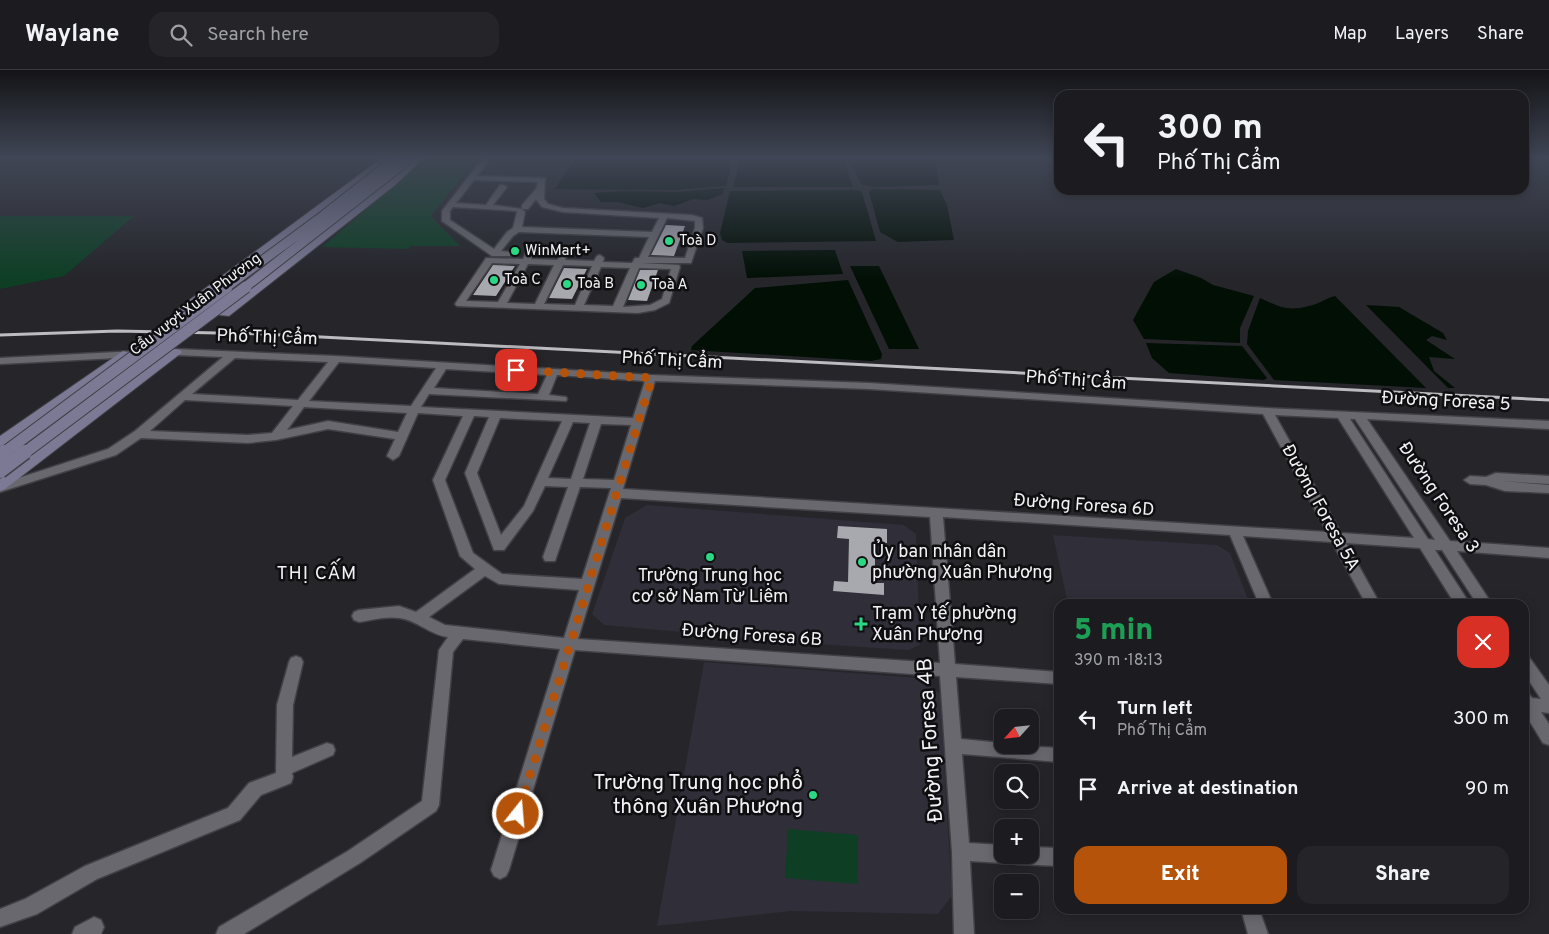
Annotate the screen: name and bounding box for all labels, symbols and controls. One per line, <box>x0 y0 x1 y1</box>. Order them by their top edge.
search box <box>149 12 499 57</box>
text: Waylane <box>25 20 119 50</box>
icon: search <box>167 21 195 49</box>
text: Search here <box>207 23 309 47</box>
text: Map <box>1333 23 1367 46</box>
text: Layers <box>1395 23 1449 46</box>
text: Share <box>1477 23 1524 46</box>
text: 300 m <box>1157 107 1263 151</box>
icon: left <box>1074 110 1139 175</box>
text: Phố Thị Cẩm <box>1157 150 1281 177</box>
place label: Toà D <box>679 232 716 251</box>
marker: Toà D <box>663 235 675 247</box>
place label: WinMart+ <box>525 242 591 261</box>
marker: WinMart+ <box>509 245 521 257</box>
street label: Cầu vượt Xuân Phương <box>126 249 265 361</box>
place label: Toà C <box>504 271 541 290</box>
marker: Toà C <box>488 274 500 286</box>
place label: Toà B <box>577 275 614 294</box>
place label: Toà A <box>651 276 688 295</box>
marker: Toà B <box>561 278 573 290</box>
marker: Toà A <box>635 279 647 291</box>
street label: Phố Thị Cẩm <box>216 321 318 351</box>
street label: Phố Thị Cẩm <box>621 343 723 375</box>
pin <box>495 349 537 391</box>
icon: arrive <box>502 356 530 384</box>
street label: Phố Thị Cẩm <box>1025 362 1128 396</box>
street label: Đường Foresa 5 <box>1381 387 1511 417</box>
street label: Đường Foresa 3 <box>1392 438 1484 558</box>
street label: Đường Foresa 5A <box>1276 441 1364 575</box>
street label: Đường Foresa 6D <box>1013 490 1155 522</box>
place label: Ủy ban nhân dân phường Xuân Phương <box>872 538 1053 585</box>
marker: Trường Trung học cơ sở Nam Từ Liêm <box>704 551 716 563</box>
marker: Ủy ban nhân dân phường Xuân Phương <box>856 556 868 568</box>
district label: THỊ CẤM <box>277 558 357 586</box>
place label: Trường Trung học cơ sở Nam Từ Liêm <box>632 565 788 609</box>
place label: Trạm Y tế phường Xuân Phương <box>872 602 1017 647</box>
text: 5 min <box>1074 613 1153 650</box>
button: close <box>1457 616 1509 668</box>
marker: Trạm Y tế phường Xuân Phương <box>854 617 868 631</box>
street label: Đường Foresa 6B <box>681 620 823 652</box>
text: 390 m · 18:13 <box>1074 651 1163 671</box>
street label: Đường Foresa 4B <box>912 657 950 823</box>
text: Turn left <box>1117 697 1193 721</box>
icon: left <box>1074 705 1102 733</box>
text: 300 m <box>1453 707 1509 731</box>
north arrow <box>994 709 1039 754</box>
map controls <box>994 709 1039 919</box>
text: Phố Thị Cẩm <box>1117 721 1207 741</box>
button: search <box>994 764 1039 809</box>
place label: Trường Trung học phổ thông Xuân Phương <box>593 768 803 821</box>
icon: arrive <box>1074 775 1102 803</box>
text: Arrive at destination <box>1117 777 1298 801</box>
text: 90 m <box>1465 777 1509 801</box>
position arrow <box>491 787 543 839</box>
marker: Trường Trung học phổ thông Xuân Phương <box>807 789 819 801</box>
button: + <box>994 819 1039 864</box>
button: Exit <box>1074 846 1287 904</box>
button: Share <box>1297 846 1509 904</box>
button: − <box>994 874 1039 919</box>

